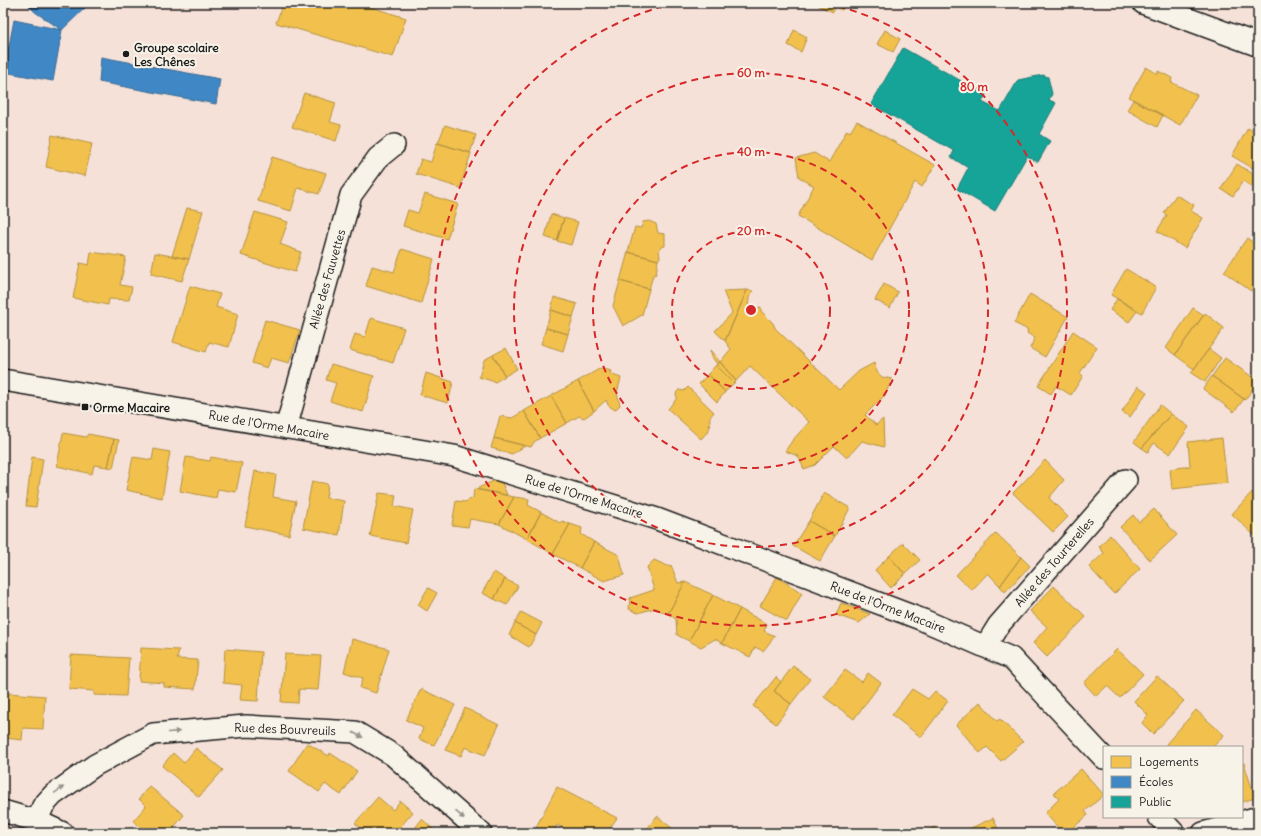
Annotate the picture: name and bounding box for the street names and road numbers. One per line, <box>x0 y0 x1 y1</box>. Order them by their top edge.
street label: Allée des Fauvettes <box>306 227 348 331</box>
street label: Rue de l'Orme Macaire <box>208 407 330 443</box>
street label: Rue de l'Orme Macaire <box>523 471 645 521</box>
street label: Allée des Tourterelles <box>1011 514 1097 610</box>
street label: Rue de l'Orme Macaire <box>828 578 948 636</box>
street label: Rue des Bouvreuils <box>234 720 336 738</box>

